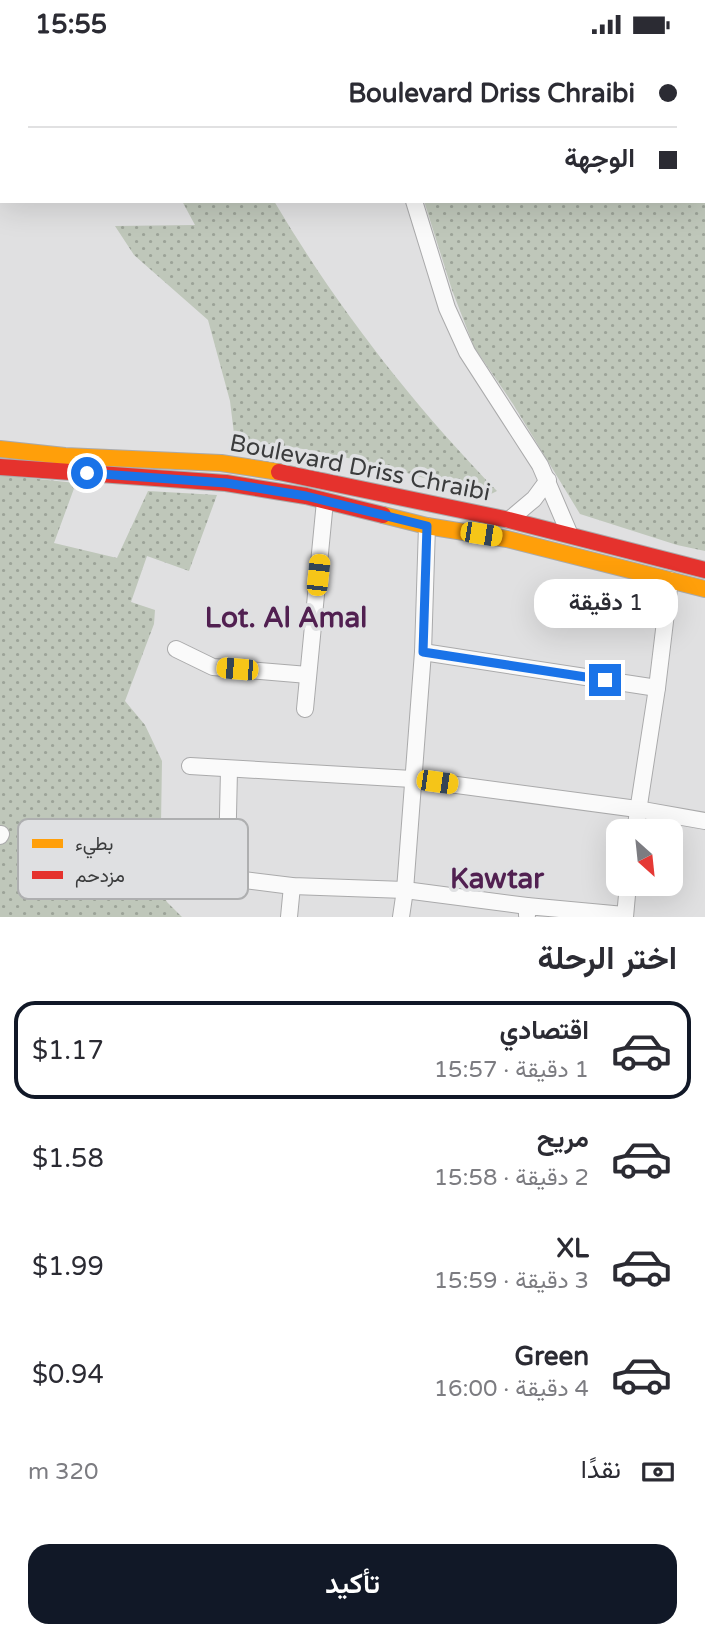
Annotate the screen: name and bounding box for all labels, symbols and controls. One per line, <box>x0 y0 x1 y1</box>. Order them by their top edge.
text: 15:55 <box>35 9 107 40</box>
text: Boulevard Driss Chraibi <box>348 78 635 109</box>
text: الوجهة <box>564 143 635 174</box>
street label: Boulevard Driss Chraibi <box>227 429 493 507</box>
route start <box>71 457 103 489</box>
car <box>459 520 504 548</box>
car <box>306 553 331 597</box>
callout: 1 دقيقة <box>533 579 677 627</box>
text: 1 دقيقة <box>569 589 643 617</box>
district label: Lot. Al Amal <box>205 601 367 635</box>
car <box>216 657 259 681</box>
route end <box>589 664 621 696</box>
car <box>415 769 460 795</box>
legend <box>18 819 248 899</box>
north arrow <box>606 819 682 896</box>
map controls <box>606 819 683 896</box>
text: بطيء <box>75 833 113 859</box>
district label: Kawtar <box>450 862 545 896</box>
text: مزدحم <box>75 865 125 888</box>
text: اختر الرحلة <box>537 940 677 978</box>
text: اقتصادي <box>500 1015 589 1046</box>
icon: car <box>610 1019 673 1082</box>
text: $1.17 <box>32 1035 104 1066</box>
text: 1 دقيقة · 15:57 <box>434 1056 589 1084</box>
text: مريح <box>537 1123 589 1154</box>
icon: car <box>610 1127 673 1190</box>
text: $1.58 <box>32 1143 104 1174</box>
text: 2 دقيقة · 15:58 <box>434 1164 589 1192</box>
text: XL <box>557 1233 589 1264</box>
icon: car <box>610 1235 673 1298</box>
text: $1.99 <box>32 1251 104 1282</box>
text: 3 دقيقة · 15:59 <box>434 1267 589 1295</box>
text: Green <box>514 1341 589 1372</box>
icon: car <box>610 1343 673 1406</box>
text: $0.94 <box>32 1359 104 1390</box>
text: 4 دقيقة · 16:00 <box>434 1375 589 1403</box>
icon: cash <box>639 1453 677 1491</box>
text: نقدًا <box>581 1454 621 1485</box>
text: 320 m <box>28 1458 98 1486</box>
button: تأكيد <box>28 1544 677 1624</box>

